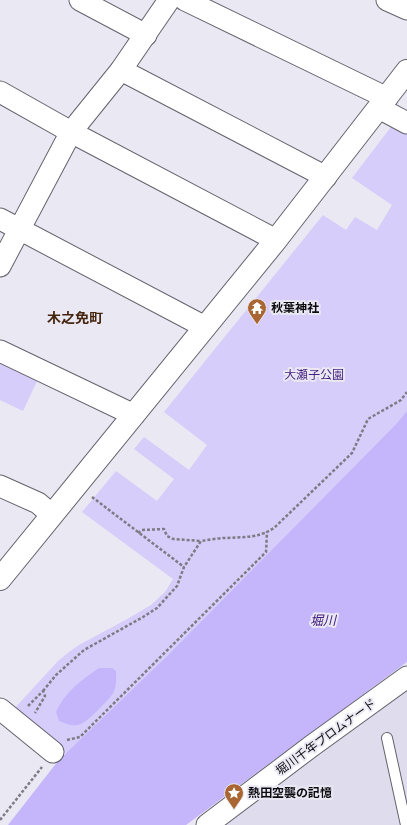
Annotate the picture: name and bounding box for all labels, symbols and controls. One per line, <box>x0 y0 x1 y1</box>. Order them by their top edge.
temple icon: 秋葉神社 <box>246 297 268 325</box>
place label: 秋葉神社 <box>271 300 319 315</box>
district label: 木之免町 <box>47 309 103 327</box>
park label: 大瀬子公園 <box>284 367 344 382</box>
water label: 堀川 <box>310 612 338 629</box>
street label: 堀川千年プロムナード <box>273 695 379 778</box>
place icon: 熱田空襲の記憶 <box>223 782 245 810</box>
place label: 熱田空襲の記憶 <box>248 785 332 800</box>

